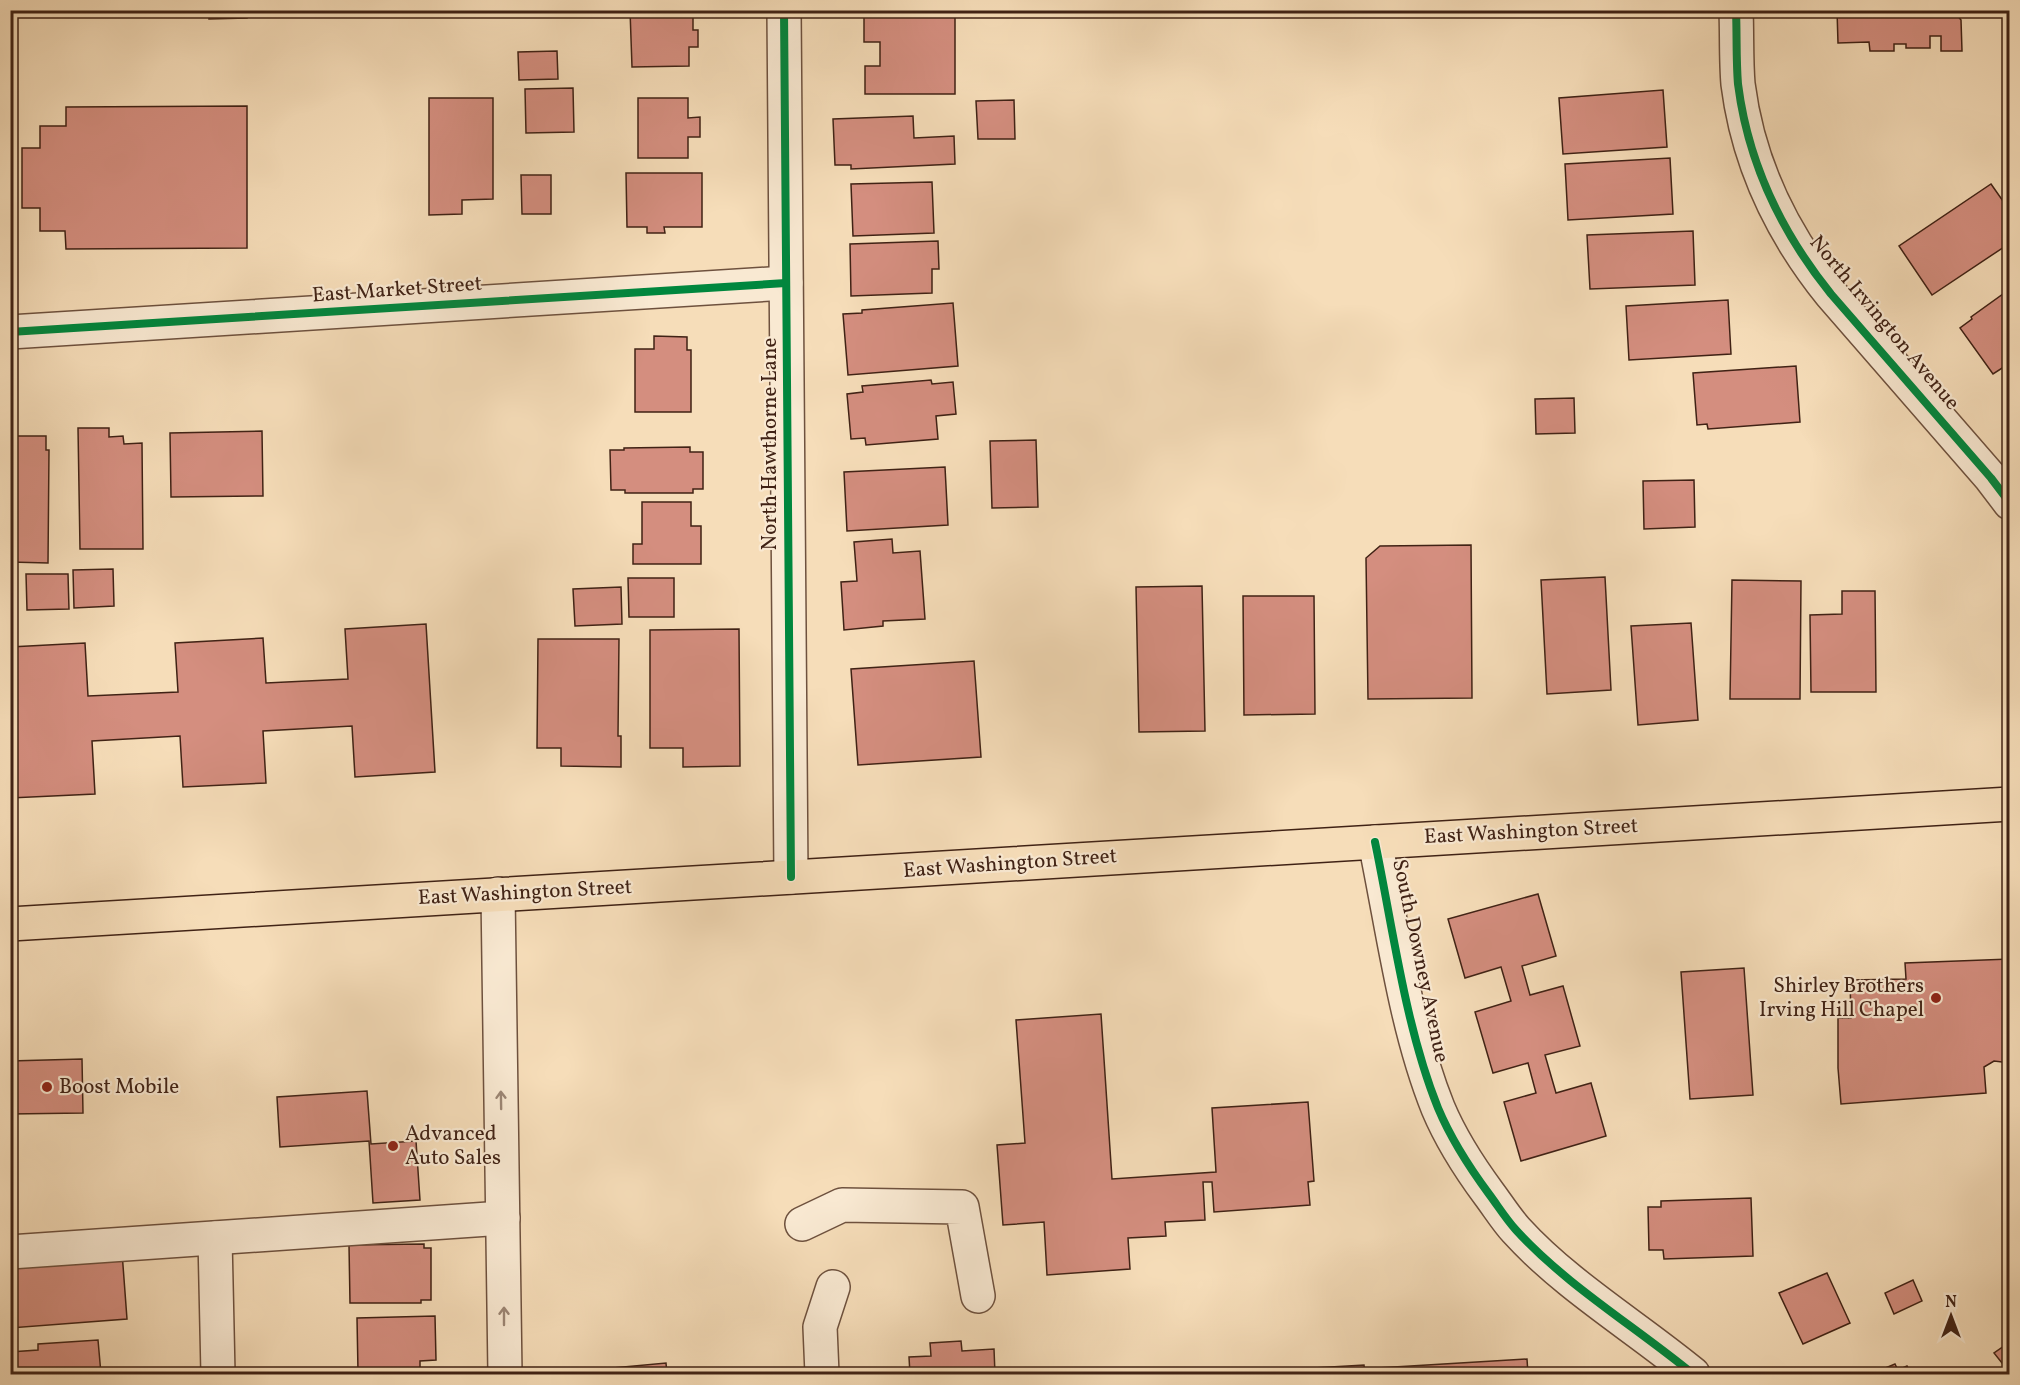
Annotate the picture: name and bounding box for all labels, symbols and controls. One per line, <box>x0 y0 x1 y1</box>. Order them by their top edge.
street label: North Irvington Avenue <box>1802 229 1966 417</box>
street label: East Market Street <box>311 270 483 310</box>
street label: North Hawthorne Lane <box>756 338 785 550</box>
street label: East Washington Street <box>1423 812 1639 852</box>
street label: East Washington Street <box>902 842 1118 886</box>
street label: South Downey Avenue <box>1384 857 1456 1065</box>
street label: East Washington Street <box>417 873 633 913</box>
place label: Shirley Brothers Irving Hill Chapel <box>1759 972 1924 1025</box>
marker: Shirley Brothers Irving Hill Chapel <box>1929 991 1943 1005</box>
place label: Boost Mobile <box>59 1073 179 1102</box>
marker: Boost Mobile <box>40 1080 54 1094</box>
one-way arrow <box>496 1091 507 1111</box>
place label: Advanced Auto Sales <box>405 1120 501 1173</box>
marker: Advanced Auto Sales <box>386 1139 400 1153</box>
north arrow <box>1921 1286 1981 1346</box>
text: N <box>1945 1292 1957 1314</box>
one-way arrow <box>498 1307 510 1327</box>

